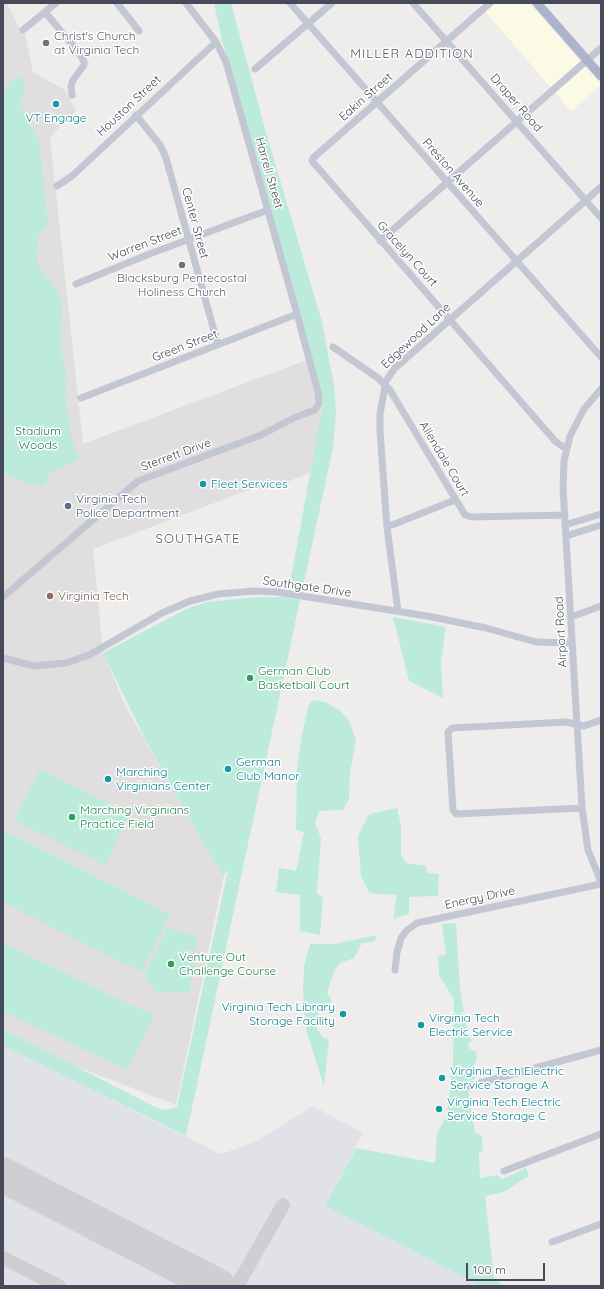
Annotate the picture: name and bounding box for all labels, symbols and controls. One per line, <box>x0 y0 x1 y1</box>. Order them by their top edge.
place label: Christ's Church at Virginia Tech <box>54 29 139 57</box>
marker: Christ's Church at Virginia Tech <box>41 38 51 48</box>
district label: MILLER ADDITION <box>350 46 474 62</box>
street label: Eakin Street <box>336 70 396 124</box>
street label: Draper Road <box>487 71 545 135</box>
street label: Houston Street <box>94 73 164 139</box>
marker: VT Engage <box>51 99 61 109</box>
place label: VT Engage <box>25 111 87 125</box>
street label: Harrell Street <box>252 136 286 210</box>
street label: Preston Avenue <box>419 136 487 210</box>
street label: Center Street <box>179 186 211 260</box>
street label: Gracelyn Court <box>374 218 440 290</box>
street label: Warren Street <box>106 223 184 265</box>
marker: Blacksburg Pentecostal Holiness Church <box>177 260 187 270</box>
place label: Blacksburg Pentecostal Holiness Church <box>117 271 247 299</box>
street label: Edgewood Lane <box>378 300 454 372</box>
street label: Green Street <box>150 327 220 365</box>
street label: Allendale Court <box>416 419 472 499</box>
park label: Stadium Woods <box>15 424 61 452</box>
street label: Sterrett Drive <box>139 436 213 474</box>
place label: Fleet Services <box>211 477 288 491</box>
marker: Fleet Services <box>198 479 208 489</box>
place label: Virginia Tech Police Department <box>76 492 179 520</box>
marker: Virginia Tech Police Department <box>63 501 73 511</box>
district label: SOUTHGATE <box>156 531 240 547</box>
street label: Southgate Drive <box>262 574 352 600</box>
place label: Virginia Tech <box>58 589 129 603</box>
marker: Virginia Tech <box>45 591 55 601</box>
street label: Airport Road <box>552 596 570 668</box>
place label: German Club Basketball Court <box>258 664 350 692</box>
marker: German Club Basketball Court <box>245 673 255 683</box>
place label: German Club Manor <box>236 755 300 783</box>
marker: German Club Manor <box>223 764 233 774</box>
place label: Marching Virginians Center <box>116 765 211 793</box>
marker: Marching Virginians Center <box>103 774 113 784</box>
place label: Marching Virginians Practice Field <box>80 803 189 831</box>
marker: Marching Virginians Practice Field <box>67 812 77 822</box>
street label: Energy Drive <box>444 884 516 912</box>
place label: Venture Out Challenge Course <box>179 950 276 978</box>
marker: Venture Out Challenge Course <box>166 959 176 969</box>
place label: Virginia Tech Library Storage Facility <box>222 1000 335 1028</box>
marker: Virginia Tech Library Storage Facility <box>338 1009 348 1019</box>
place label: Virginia Tech Electric Service <box>429 1011 513 1039</box>
marker: Virginia Tech Electric Service <box>416 1020 426 1030</box>
place label: Virginia Tech Electric Service Storage A <box>450 1064 564 1092</box>
marker: Virginia Tech Electric Service Storage A <box>437 1073 447 1083</box>
place label: Virginia Tech Electric Service Storage C <box>447 1095 561 1123</box>
marker: Virginia Tech Electric Service Storage C <box>434 1104 444 1114</box>
scale bar <box>468 1255 547 1281</box>
text: 100 m <box>473 1262 506 1277</box>

